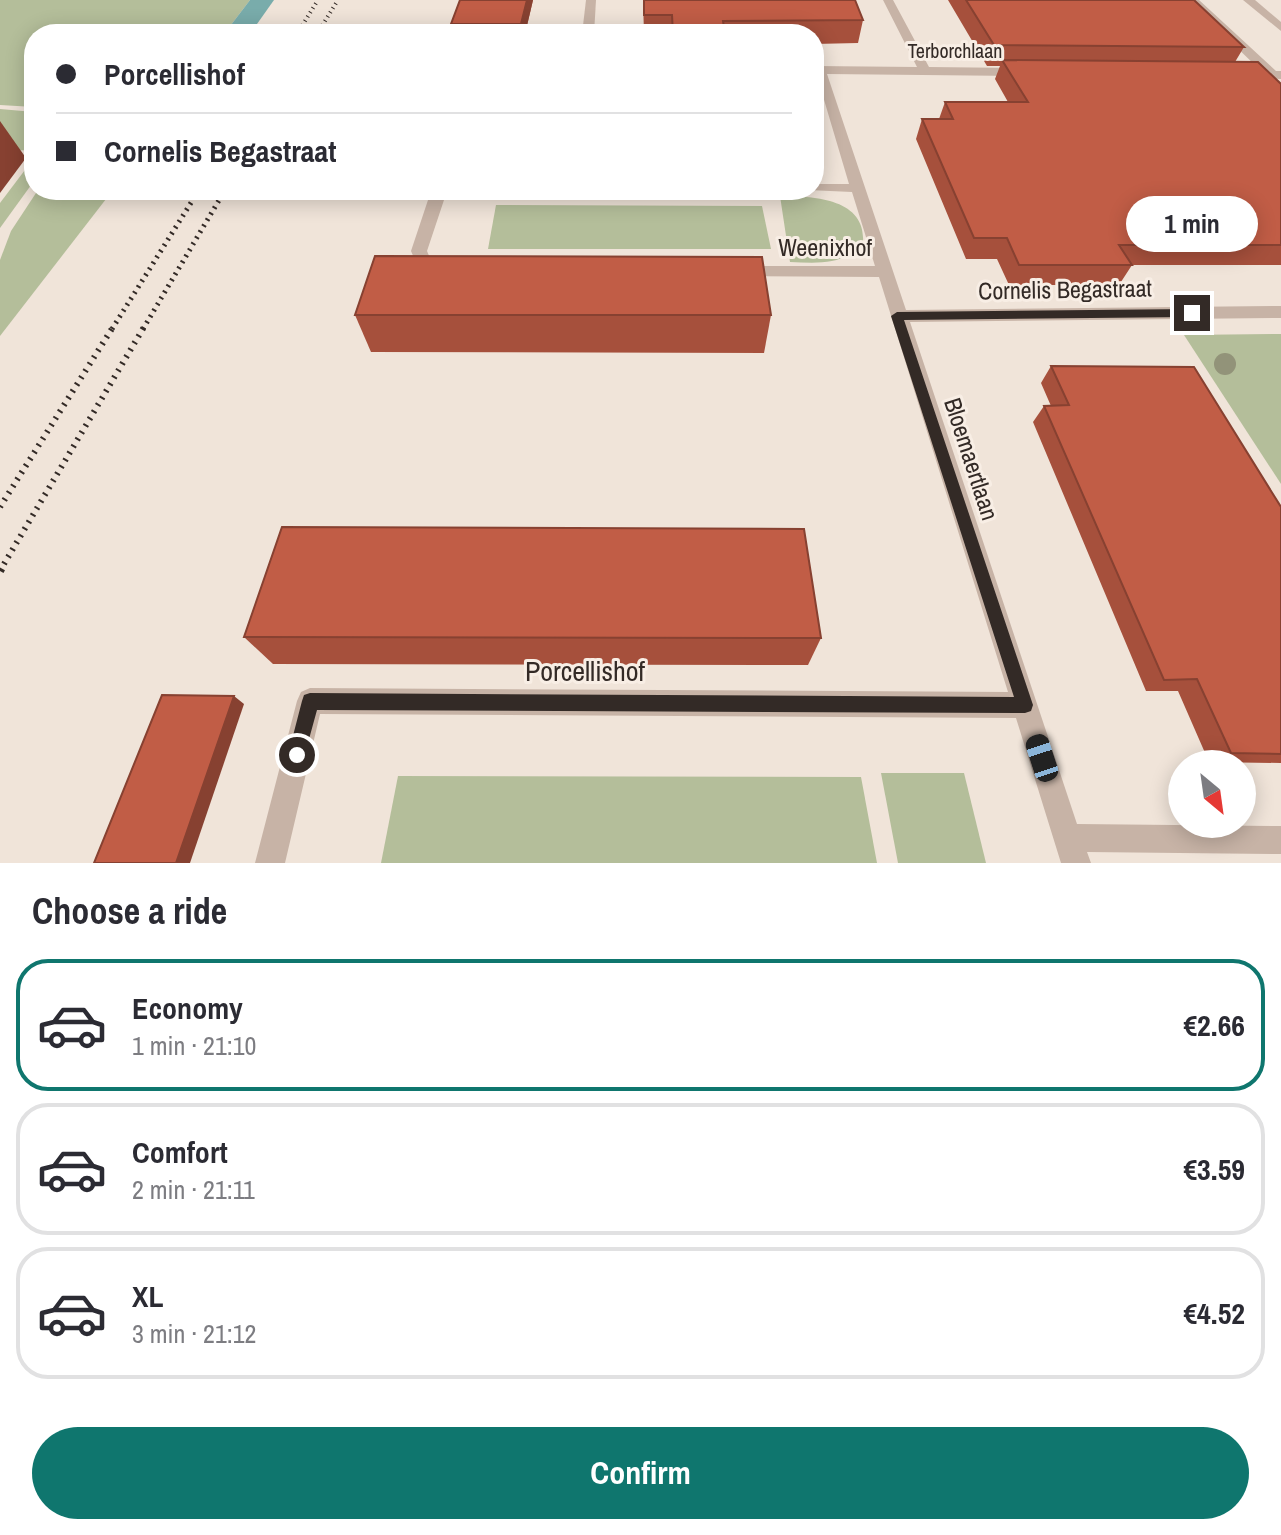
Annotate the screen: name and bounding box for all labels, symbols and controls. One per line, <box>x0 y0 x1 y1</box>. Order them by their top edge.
street label: Terborchlaan <box>908 37 1002 64</box>
text: Porcellishof <box>104 54 245 94</box>
text: Cornelis Begastraat <box>104 131 336 171</box>
callout: 1 min <box>1126 197 1258 253</box>
text: 1 min <box>1164 206 1220 241</box>
street label: Weenixhof <box>778 231 872 263</box>
street label: Cornelis Begastraat <box>978 271 1153 307</box>
route end <box>1174 295 1210 331</box>
street label: Bloemaertlaan <box>937 393 1007 524</box>
street label: Porcellishof <box>525 652 646 690</box>
car <box>1023 731 1061 785</box>
route start <box>279 737 315 773</box>
north arrow <box>1168 750 1256 838</box>
map controls <box>1168 750 1256 838</box>
text: Choose a ride <box>32 887 227 935</box>
text: Economy <box>132 988 243 1028</box>
icon: car <box>36 989 108 1061</box>
text: €2.66 <box>1183 1005 1245 1045</box>
text: 1 min · 21:10 <box>132 1028 256 1063</box>
text: Comfort <box>132 1132 228 1172</box>
icon: car <box>36 1133 108 1205</box>
text: €3.59 <box>1183 1149 1245 1189</box>
text: 2 min · 21:11 <box>132 1172 255 1207</box>
text: XL <box>132 1276 163 1316</box>
icon: car <box>36 1277 108 1349</box>
text: €4.52 <box>1183 1293 1245 1333</box>
text: 3 min · 21:12 <box>132 1316 256 1351</box>
button: Confirm <box>32 1427 1249 1519</box>

